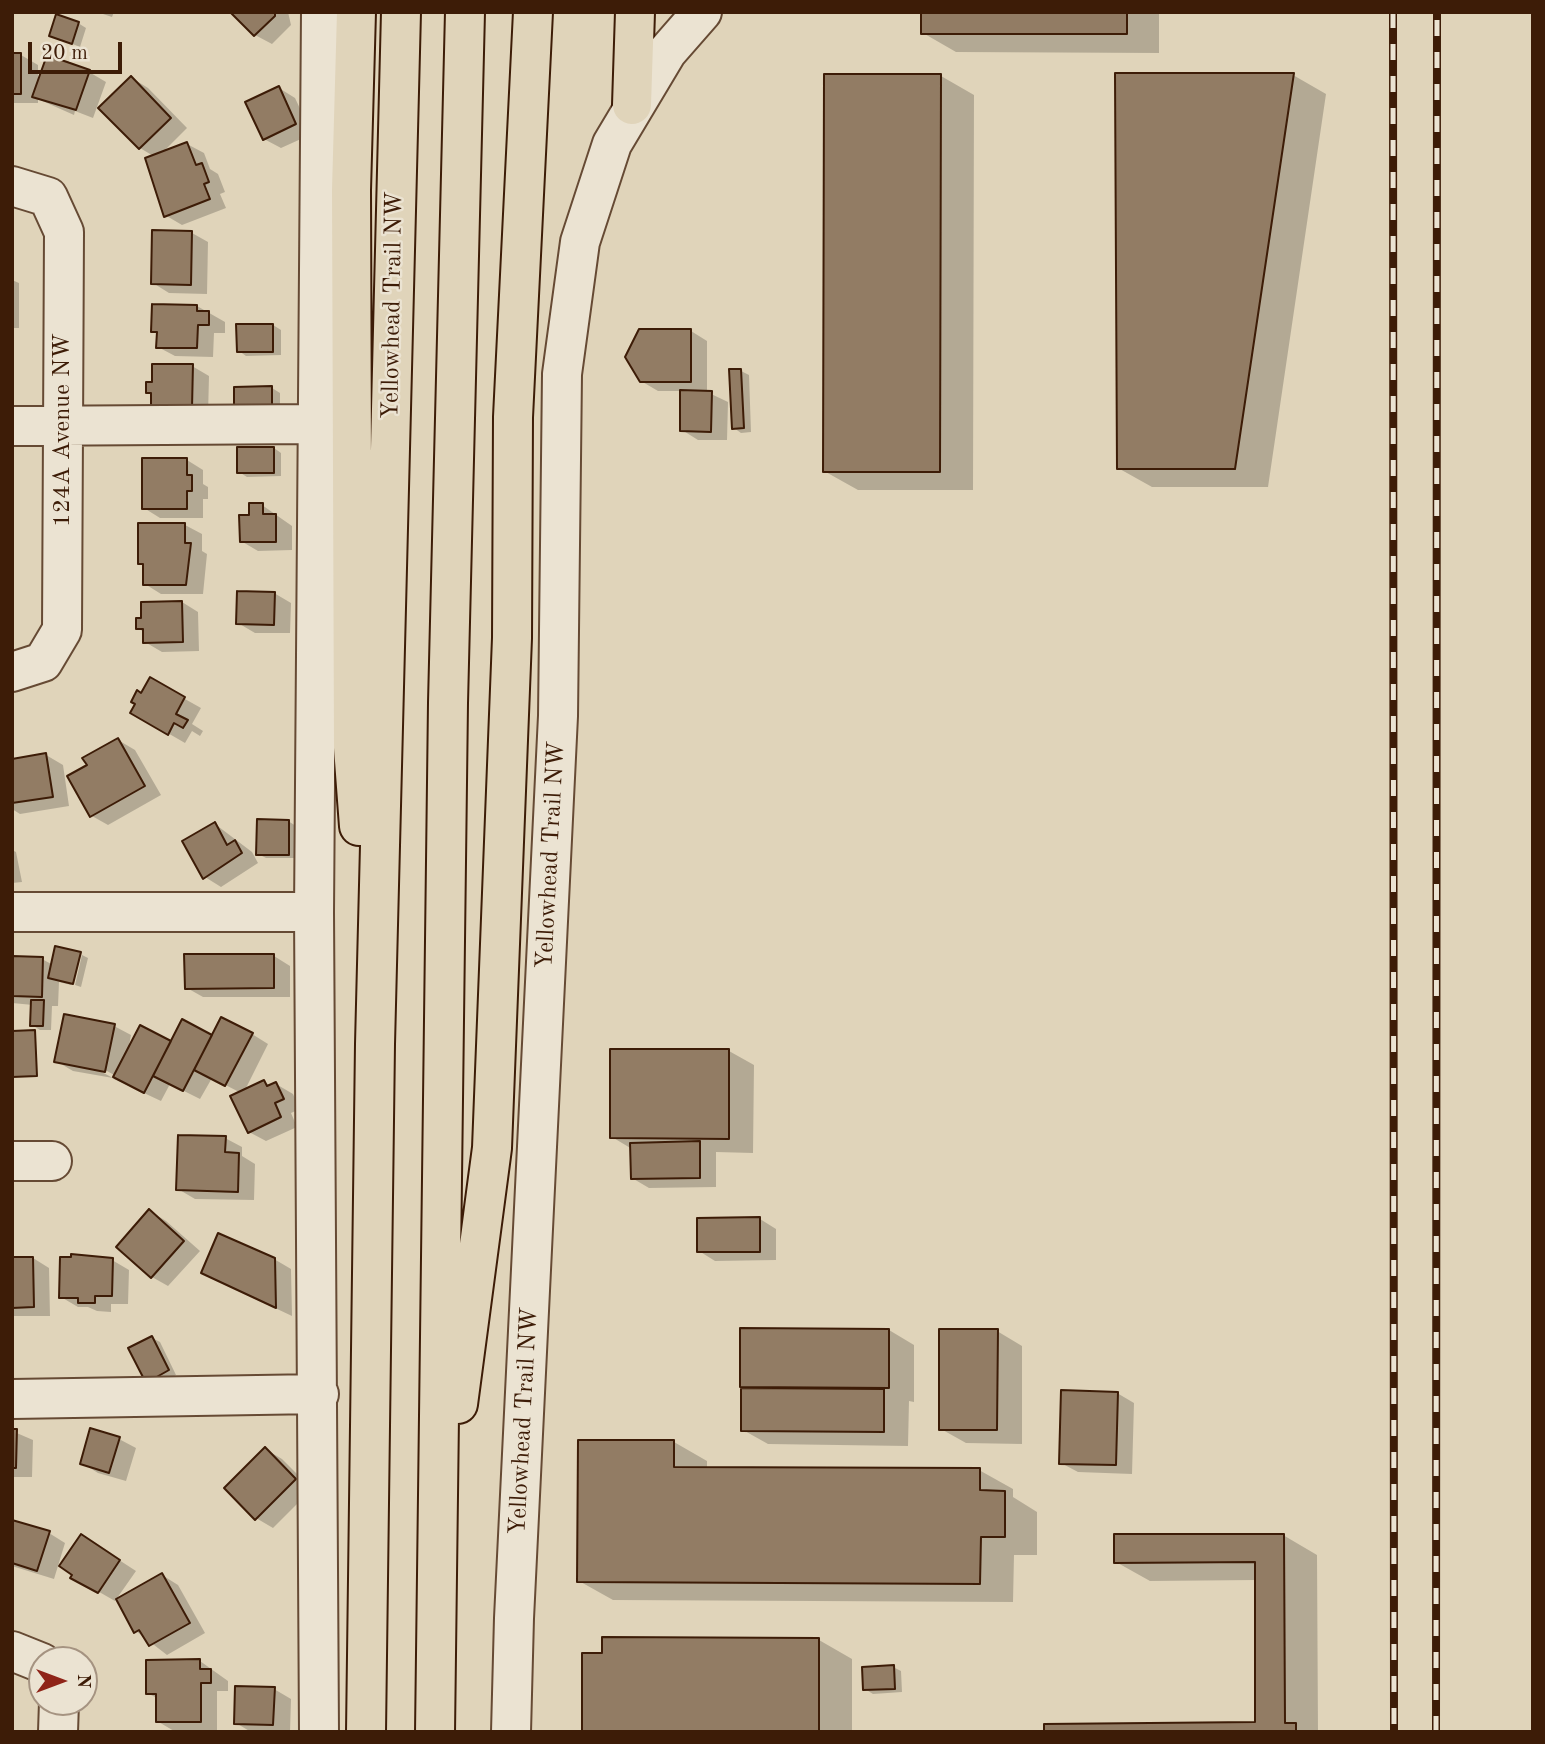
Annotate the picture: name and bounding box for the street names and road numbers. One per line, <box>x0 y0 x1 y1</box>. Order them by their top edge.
street label: Yellowhead Trail NW <box>377 191 409 419</box>
street label: 124A Avenue NW <box>49 333 77 527</box>
street label: Yellowhead Trail NW <box>531 741 571 969</box>
street label: Yellowhead Trail NW <box>504 1307 544 1535</box>

